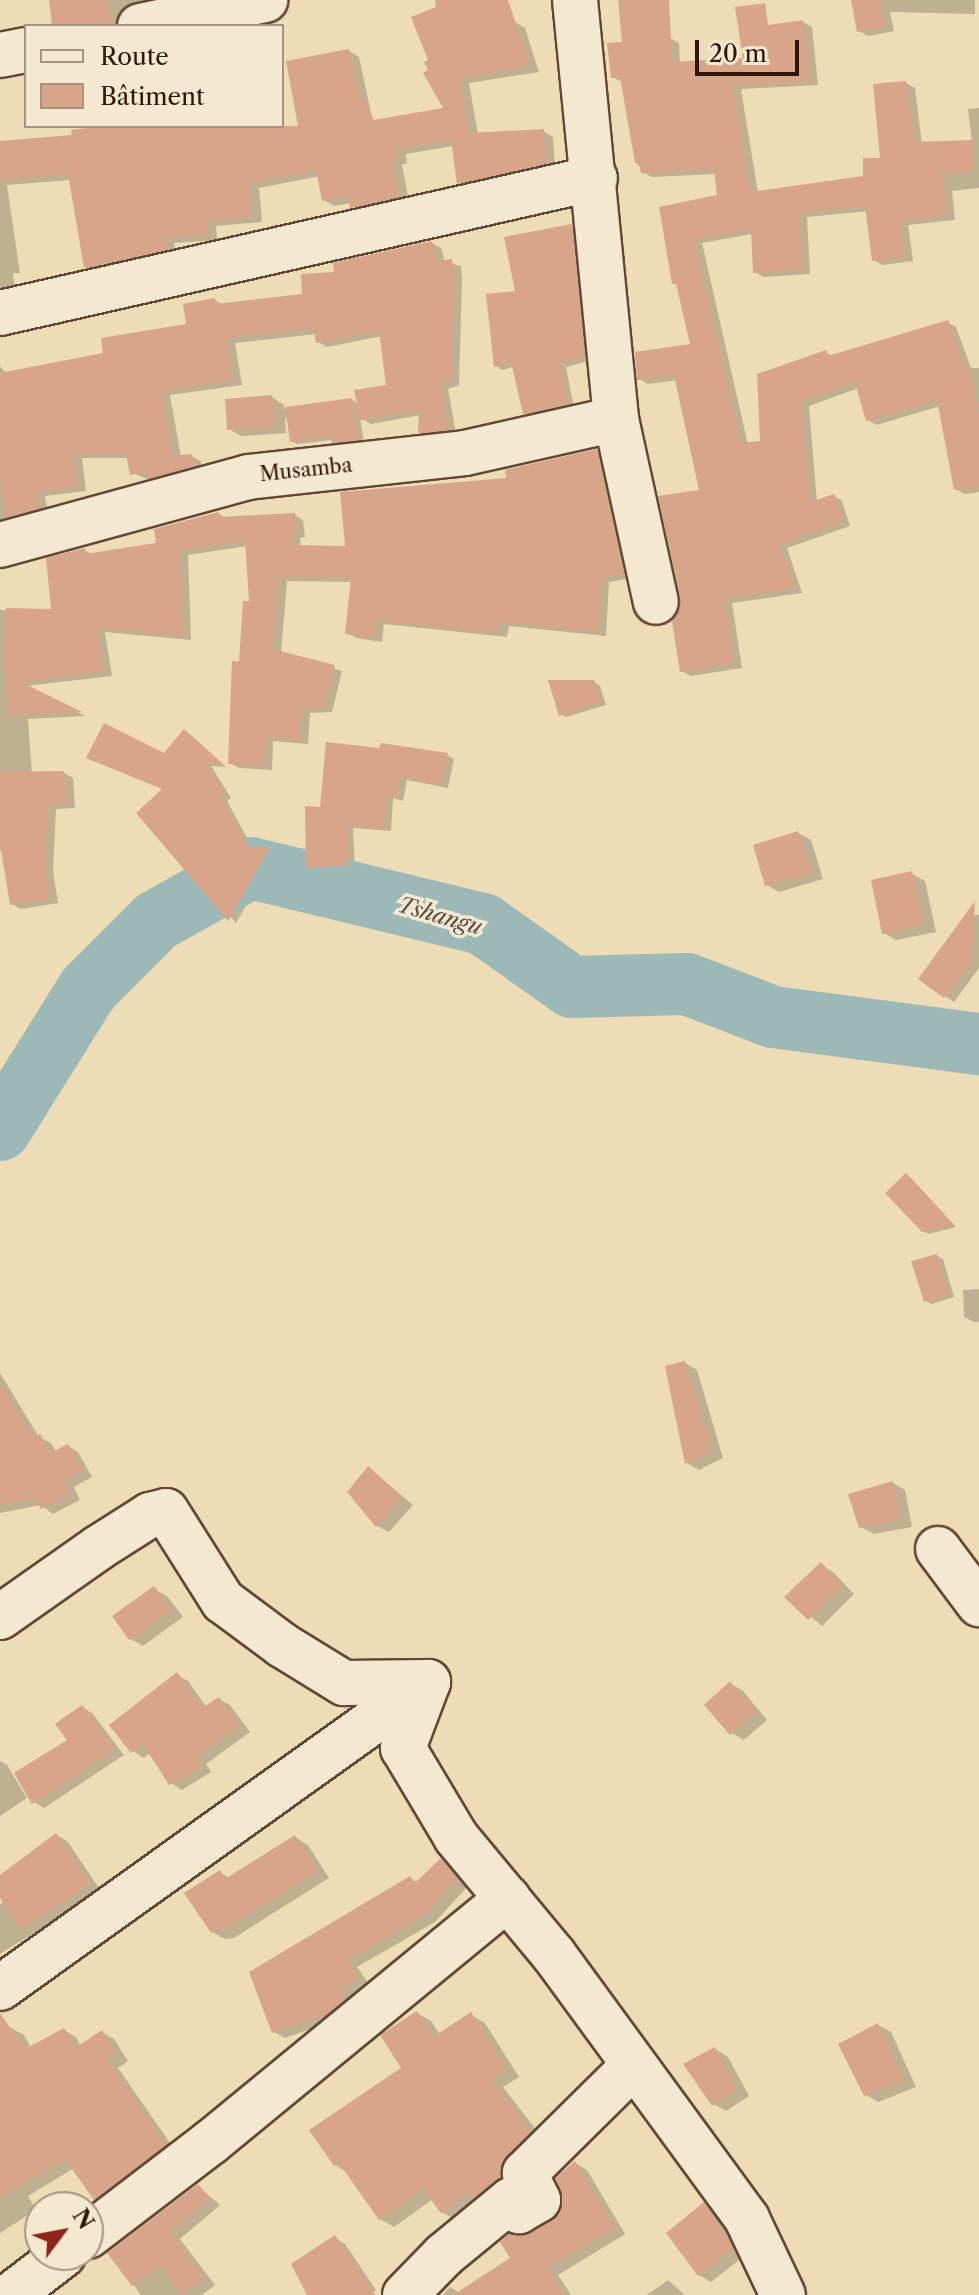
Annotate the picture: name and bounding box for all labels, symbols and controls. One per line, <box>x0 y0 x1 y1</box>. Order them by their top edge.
legend <box>24 24 284 128</box>
scale bar <box>699 24 803 74</box>
text: 20 m <box>709 39 767 68</box>
text: Route <box>100 42 169 71</box>
text: Bâtiment <box>100 82 205 111</box>
street label: Musamba <box>259 453 353 487</box>
water label: Tshangu <box>395 892 485 940</box>
north arrow <box>24 2191 104 2271</box>
text: N <box>67 2204 100 2234</box>

